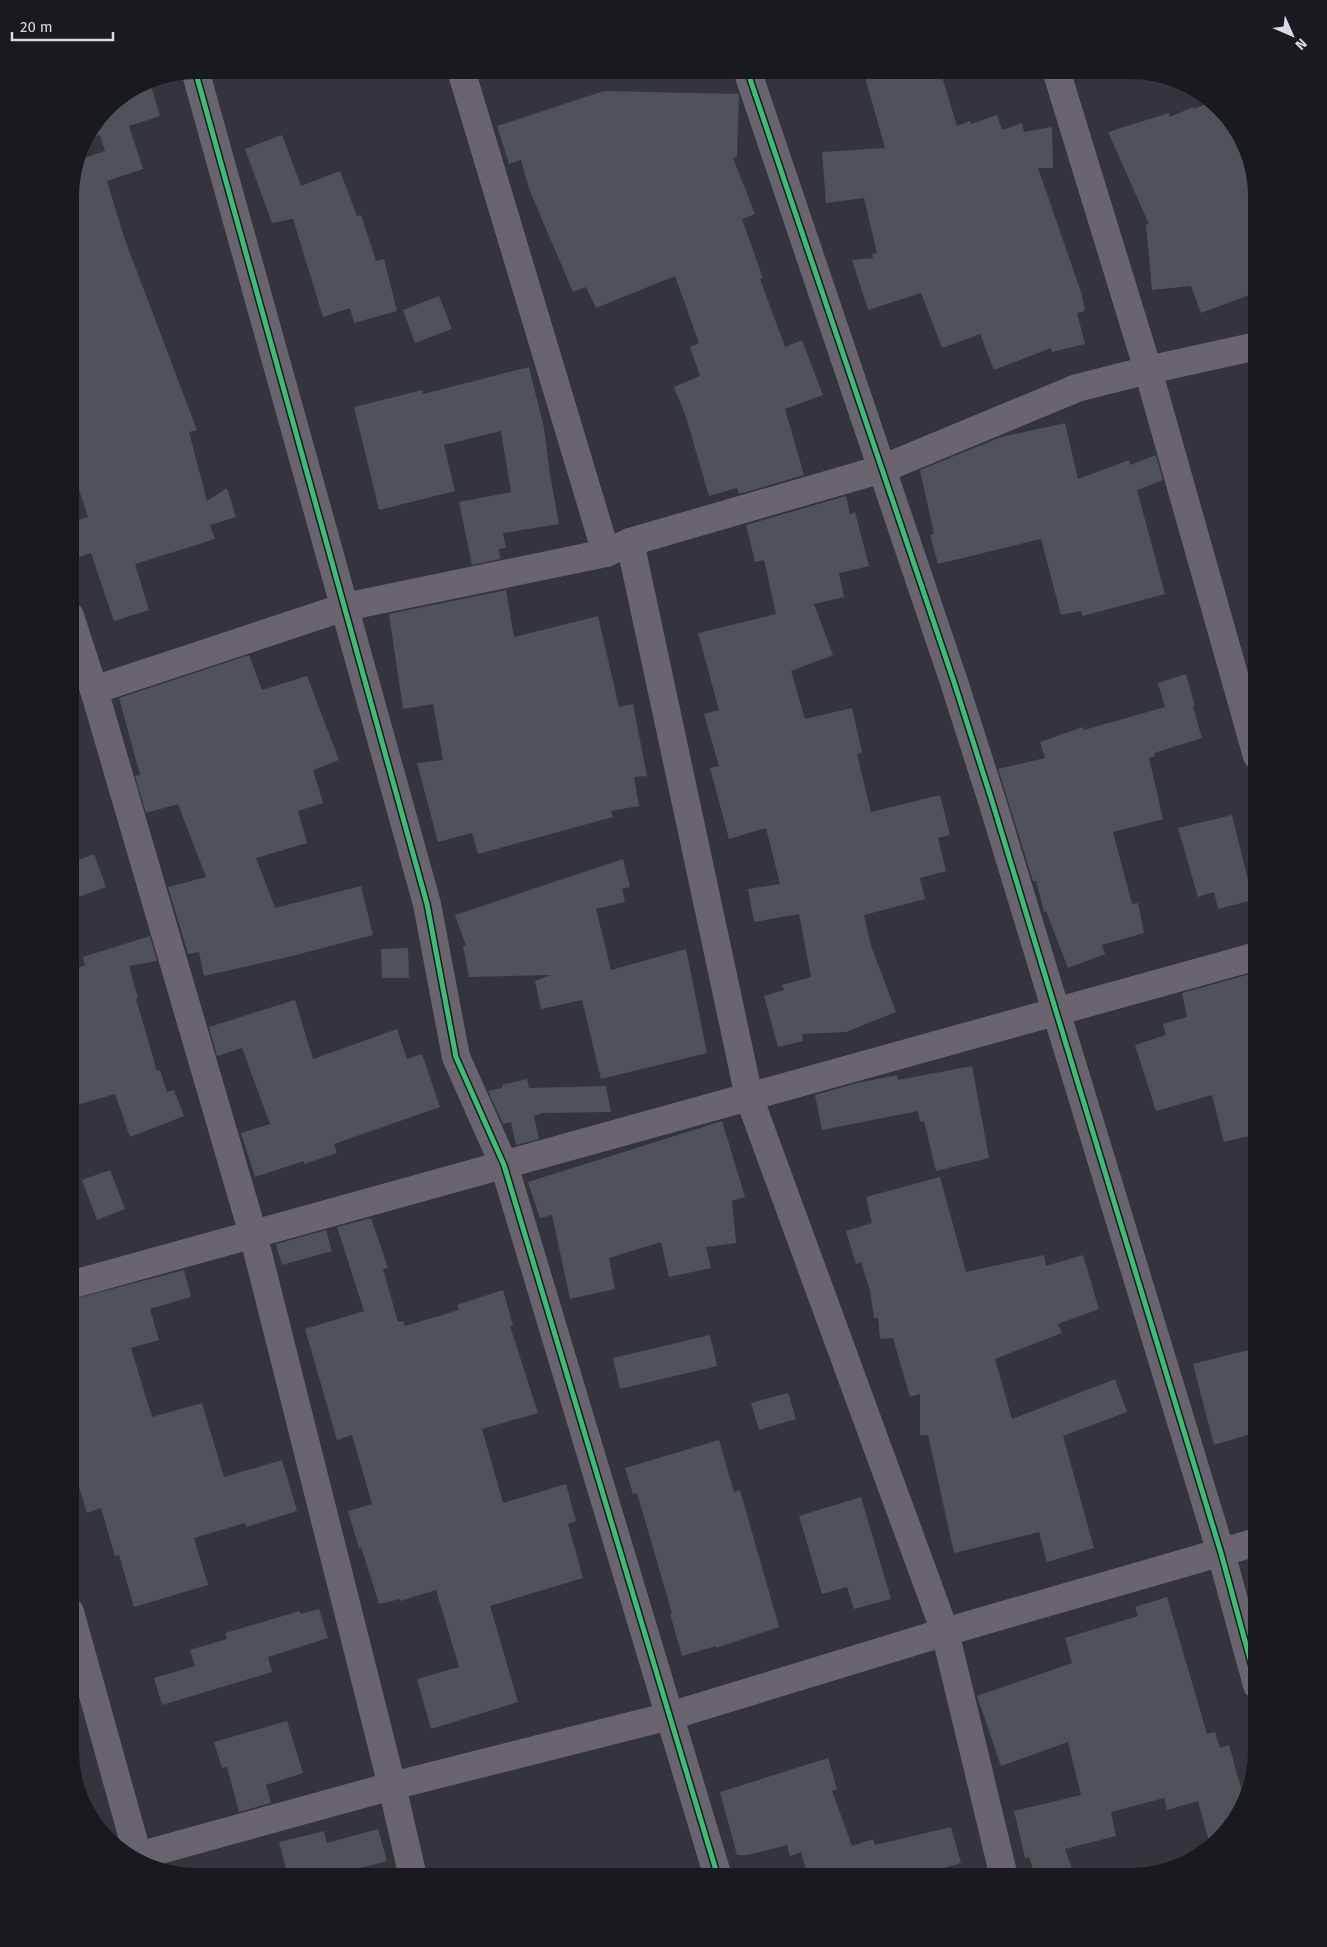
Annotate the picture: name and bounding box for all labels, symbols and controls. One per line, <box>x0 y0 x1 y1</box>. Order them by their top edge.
scale bar <box>12 10 114 42</box>
north arrow <box>1267 10 1317 60</box>
text: 20 m <box>20 18 53 36</box>
text: N <box>1292 35 1310 53</box>

